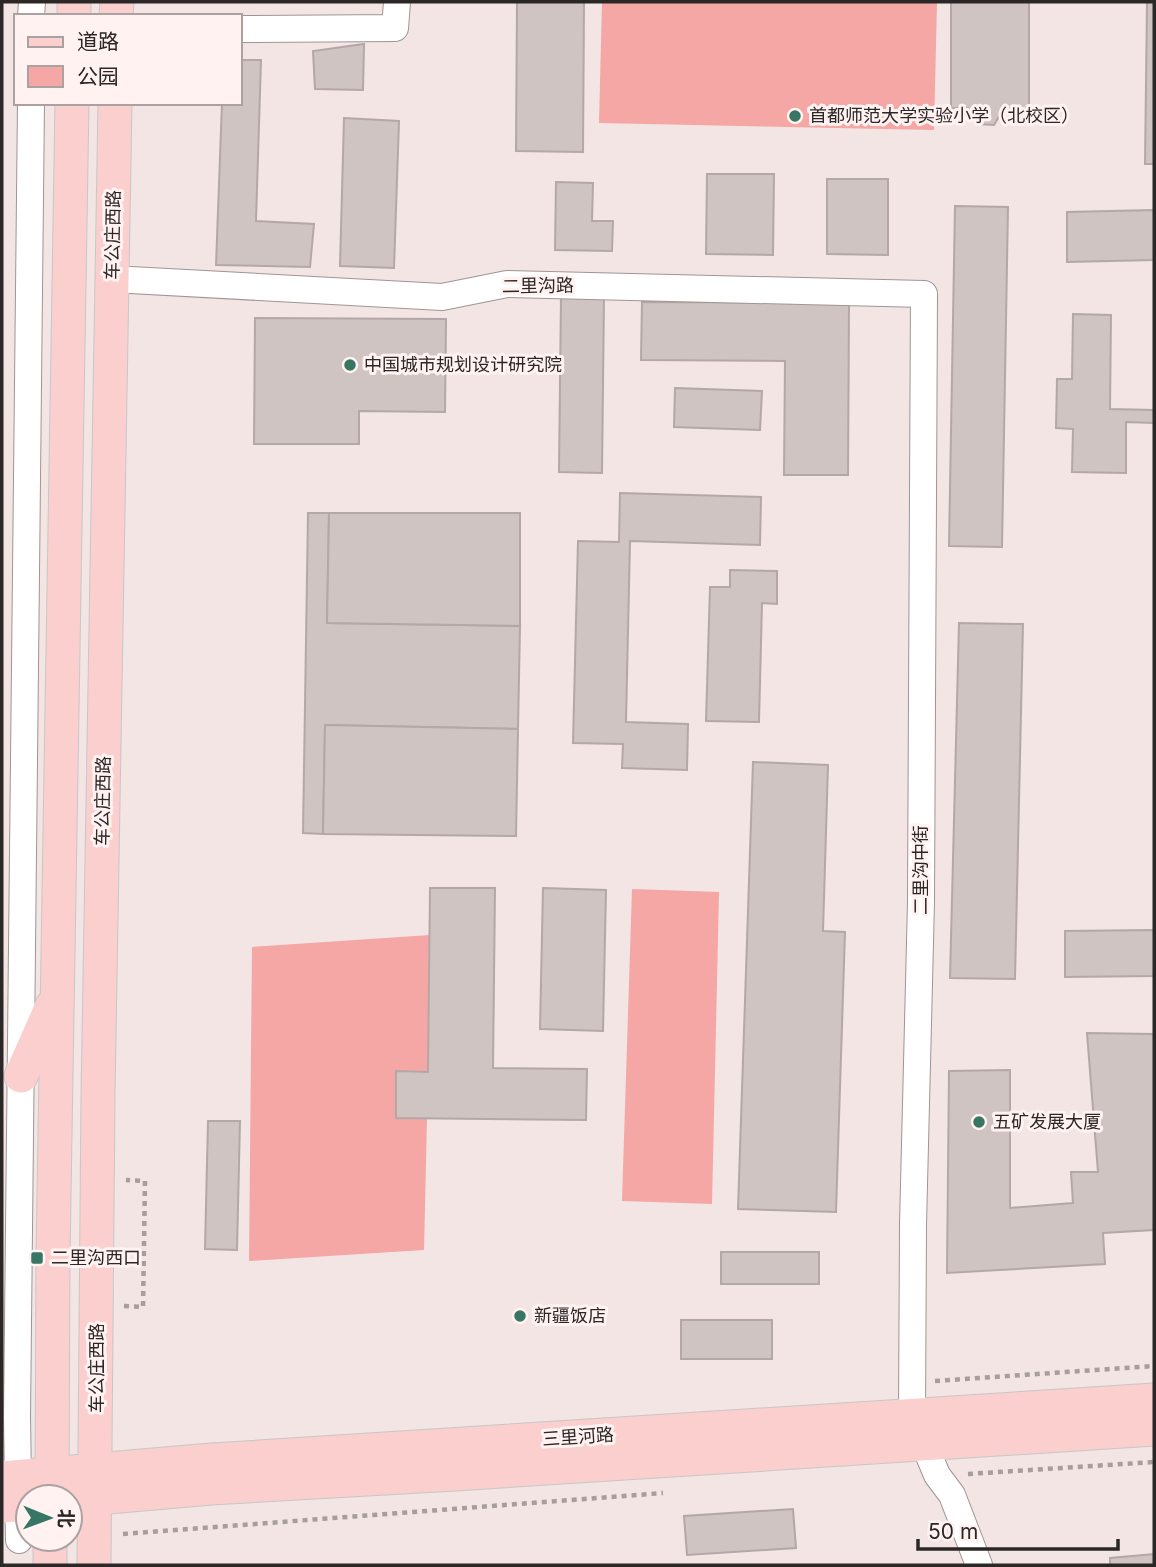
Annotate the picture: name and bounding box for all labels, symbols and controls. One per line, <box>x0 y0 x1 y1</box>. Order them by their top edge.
legend <box>14 14 242 105</box>
text: 道路 <box>77 29 119 54</box>
text: 公园 <box>77 64 119 89</box>
place label: 首都师范大学实验小学（北校区） <box>809 105 1079 126</box>
marker: 首都师范大学实验小学（北校区） <box>787 108 803 124</box>
street label: 车公庄西路 <box>101 190 124 280</box>
street label: 二里沟路 <box>502 274 574 297</box>
place label: 中国城市规划设计研究院 <box>364 354 562 375</box>
marker: 中国城市规划设计研究院 <box>342 357 358 373</box>
street label: 车公庄西路 <box>91 756 114 846</box>
street label: 二里沟中街 <box>910 825 931 915</box>
place label: 五矿发展大厦 <box>993 1111 1101 1132</box>
marker: 五矿发展大厦 <box>971 1114 987 1130</box>
place label: 二里沟西口 <box>51 1247 141 1268</box>
marker: 二里沟西口 <box>29 1250 45 1266</box>
place label: 新疆饭店 <box>534 1305 606 1326</box>
marker: 新疆饭店 <box>512 1308 528 1324</box>
street label: 车公庄西路 <box>86 1323 107 1413</box>
street label: 三里河路 <box>541 1424 615 1449</box>
north arrow <box>14 1483 84 1553</box>
scale bar <box>918 1508 1118 1552</box>
text: 北 <box>54 1509 77 1528</box>
text: 50 m <box>928 1519 978 1544</box>

